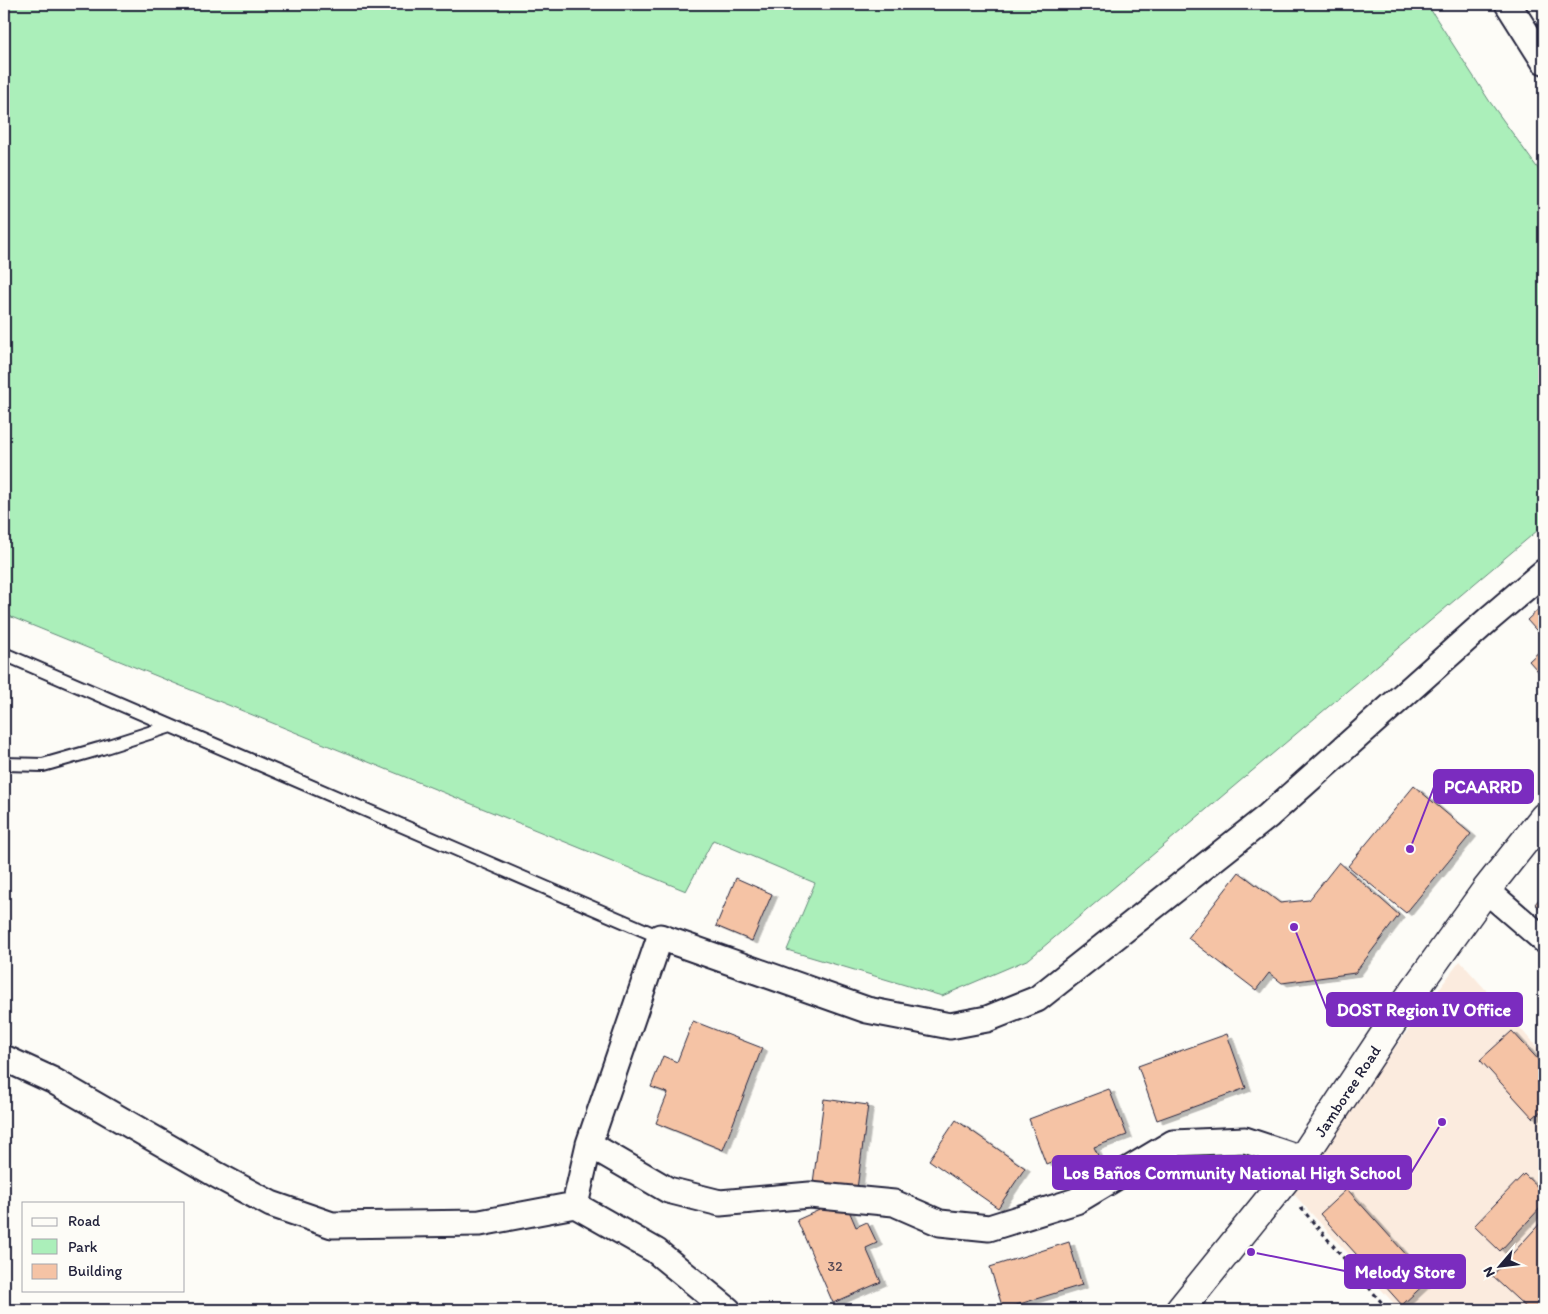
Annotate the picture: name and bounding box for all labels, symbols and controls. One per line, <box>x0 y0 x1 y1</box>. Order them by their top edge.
callout: PCAARRD <box>1434 770 1533 803</box>
text: PCAARRD <box>1444 776 1523 798</box>
callout: DOST Region IV Office <box>1327 993 1522 1026</box>
text: DOST Region IV Office <box>1337 999 1512 1021</box>
street label: Jamboree Road <box>1310 1041 1385 1140</box>
callout: Los Baños Community National High School <box>1053 1156 1411 1189</box>
text: Los Baños Community National High School <box>1063 1162 1402 1184</box>
legend <box>22 1202 185 1292</box>
text: Road <box>68 1212 101 1230</box>
text: Park <box>68 1238 98 1256</box>
north arrow <box>1476 1242 1526 1292</box>
callout: Melody Store <box>1345 1255 1465 1288</box>
house number: 32 <box>828 1258 843 1275</box>
text: Melody Store <box>1355 1261 1456 1283</box>
text: Building <box>68 1262 122 1280</box>
text: N <box>1479 1264 1499 1280</box>

